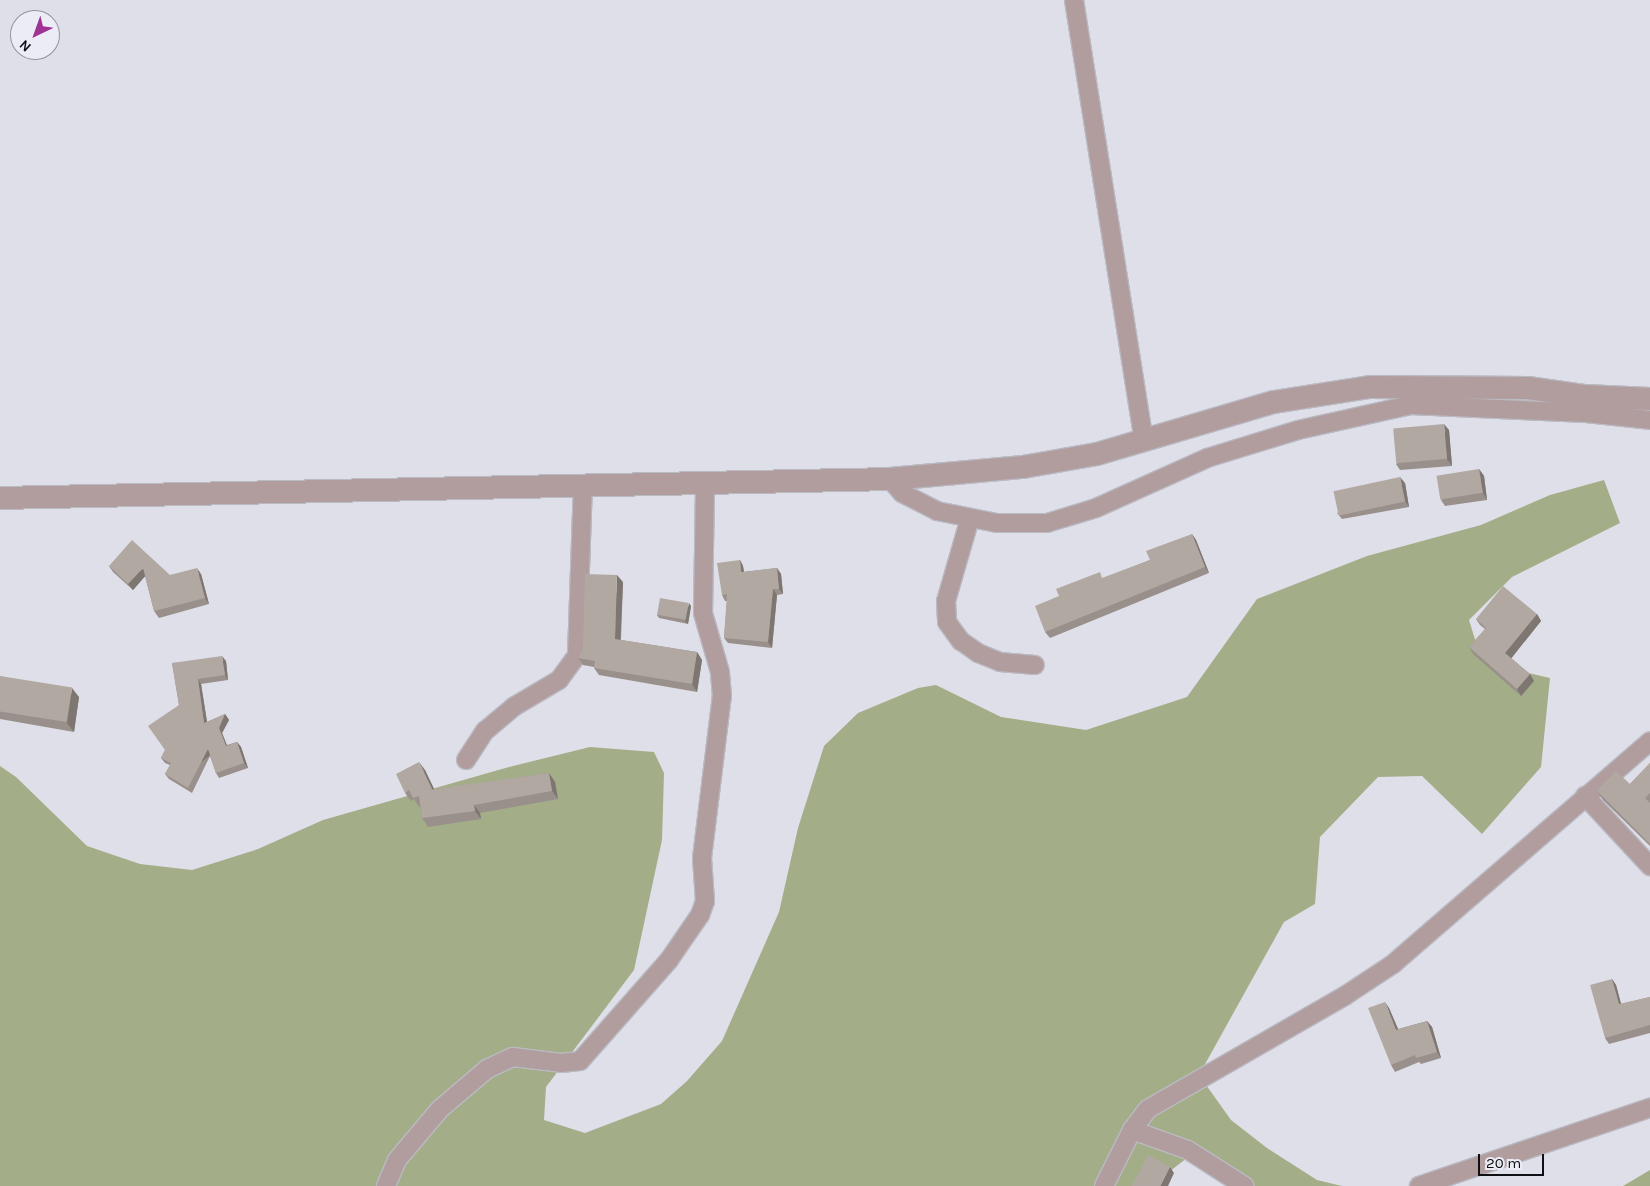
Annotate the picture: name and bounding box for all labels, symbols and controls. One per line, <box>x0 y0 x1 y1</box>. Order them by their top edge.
north arrow <box>10 10 60 60</box>
text: N <box>16 36 35 55</box>
scale bar <box>1480 1144 1546 1176</box>
text: 20 m <box>1486 1154 1521 1172</box>

